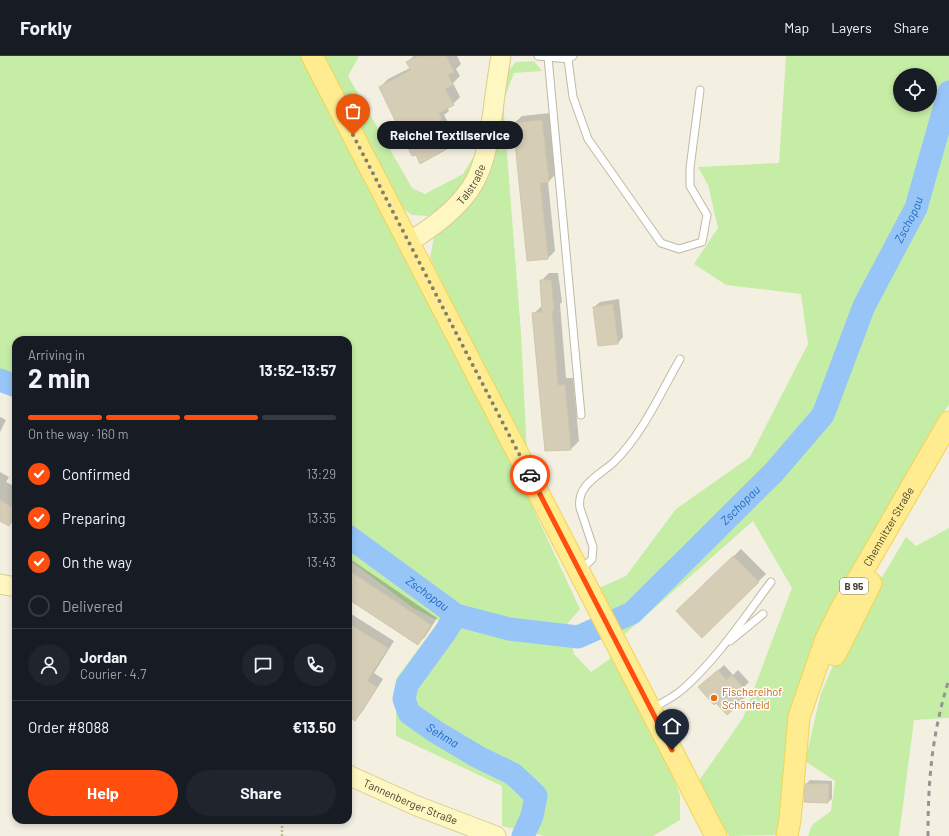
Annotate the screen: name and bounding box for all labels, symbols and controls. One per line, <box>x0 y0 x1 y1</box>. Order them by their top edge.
text: Forkly <box>20 16 72 39</box>
text: Map <box>784 19 809 36</box>
text: Layers <box>831 19 872 36</box>
text: Share <box>894 19 929 36</box>
map controls <box>893 68 937 112</box>
button: locate <box>893 68 937 112</box>
pin <box>336 94 370 135</box>
icon: bag <box>342 100 364 122</box>
callout: Reichel Textilservice <box>377 121 523 149</box>
text: Reichel Textilservice <box>390 127 510 143</box>
street label: Talstraße <box>454 162 488 207</box>
water label: Zschopau <box>891 195 925 245</box>
text: Arriving in <box>28 347 85 363</box>
text: 13:52–13:57 <box>259 361 336 379</box>
text: 2 min <box>28 362 90 393</box>
text: On the way · 160 m <box>28 426 129 442</box>
courier <box>510 455 550 495</box>
icon: check <box>28 463 50 485</box>
icon: car <box>519 464 541 486</box>
text: Confirmed <box>62 465 130 483</box>
text: 13:29 <box>307 466 336 482</box>
water label: Zschopau <box>717 482 762 527</box>
street label: Chemnitzer Straße <box>860 484 916 568</box>
icon: check <box>28 507 50 529</box>
text: Preparing <box>62 509 126 527</box>
text: 13:35 <box>307 510 336 526</box>
icon: check <box>28 551 50 573</box>
text: On the way <box>62 553 132 571</box>
text: 13:43 <box>306 554 336 570</box>
water label: Zschopau <box>404 573 452 613</box>
road number: B 95 <box>840 578 868 594</box>
text: Delivered <box>62 597 123 615</box>
button: person <box>28 644 70 686</box>
button: chat <box>242 644 284 686</box>
button: phone <box>294 644 336 686</box>
text: Jordan <box>80 648 127 666</box>
text: Courier · 4.7 <box>80 666 147 682</box>
place label: Fischereihof Schönfeld <box>722 685 782 711</box>
marker: Fischereihof Schönfeld <box>709 693 719 703</box>
pin <box>655 709 689 750</box>
icon: home <box>661 715 683 737</box>
text: Order #8088 <box>28 718 109 736</box>
text: €13.50 <box>292 718 336 736</box>
water label: Sehma <box>424 720 462 750</box>
button: Help <box>28 770 178 816</box>
button: Share <box>186 770 336 816</box>
street label: Tannenberger Straße <box>361 776 460 827</box>

